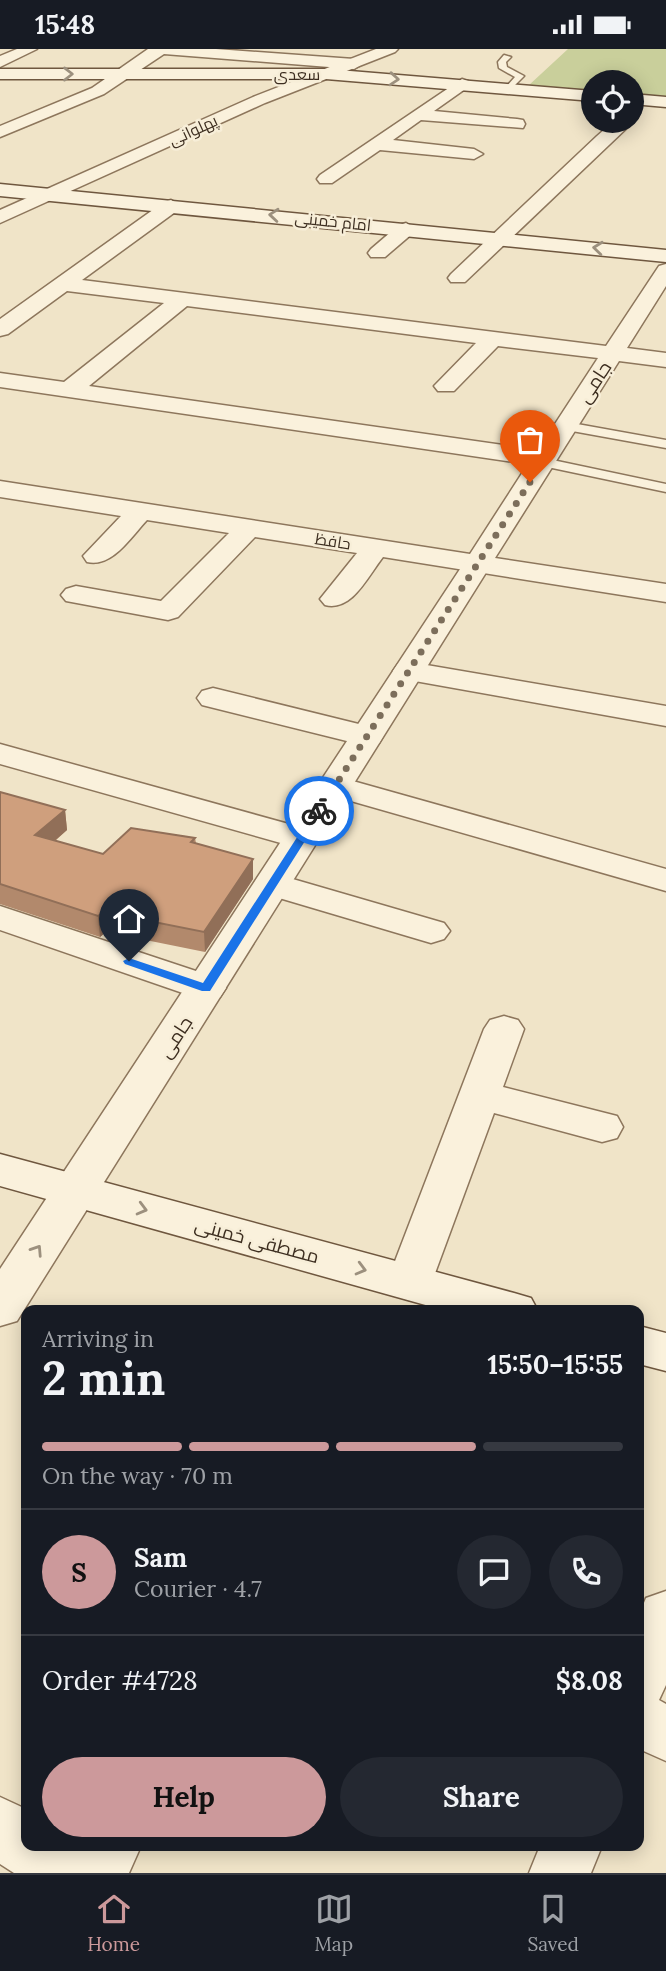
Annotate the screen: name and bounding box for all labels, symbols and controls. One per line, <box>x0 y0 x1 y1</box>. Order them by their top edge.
text: 15:48 <box>35 8 95 41</box>
street label: سعدی <box>274 64 320 85</box>
one-way arrow <box>63 66 74 82</box>
map controls <box>581 70 644 133</box>
button: locate <box>581 70 644 133</box>
one-way arrow <box>388 71 399 86</box>
street label: پهلوانی <box>165 110 222 152</box>
street label: امام خمینی <box>294 207 372 237</box>
one-way arrow <box>269 208 280 223</box>
one-way arrow <box>592 241 604 256</box>
street label: جامی <box>572 357 616 407</box>
pin <box>500 410 560 482</box>
icon: bag <box>511 421 549 459</box>
street label: حافظ <box>314 528 352 554</box>
courier <box>284 776 354 846</box>
icon: bike <box>300 792 338 830</box>
pin <box>99 889 159 961</box>
icon: home <box>110 900 148 938</box>
street label: جامی <box>153 1012 197 1062</box>
one-way arrow <box>136 1201 148 1215</box>
street label: مصطفی خمینی <box>192 1212 322 1268</box>
one-way arrow <box>29 1245 42 1258</box>
one-way arrow <box>355 1261 367 1275</box>
text: Arriving in <box>42 1324 154 1353</box>
text: 15:50–15:55 <box>488 1348 623 1381</box>
text: 2 min <box>42 1349 165 1408</box>
text: On the way · 70 m <box>42 1461 233 1490</box>
button: chat <box>457 1535 531 1609</box>
button: phone <box>549 1535 623 1609</box>
text: Sam <box>134 1541 187 1574</box>
text: S <box>71 1556 87 1589</box>
text: Courier · 4.7 <box>134 1574 262 1603</box>
text: Order #4728 <box>42 1664 198 1697</box>
text: $8.08 <box>556 1664 623 1697</box>
button: Help <box>42 1757 326 1837</box>
button: Share <box>340 1757 623 1837</box>
tab: Home <box>87 1890 140 1956</box>
tab: Map <box>314 1890 353 1956</box>
tab: Saved <box>527 1890 579 1956</box>

